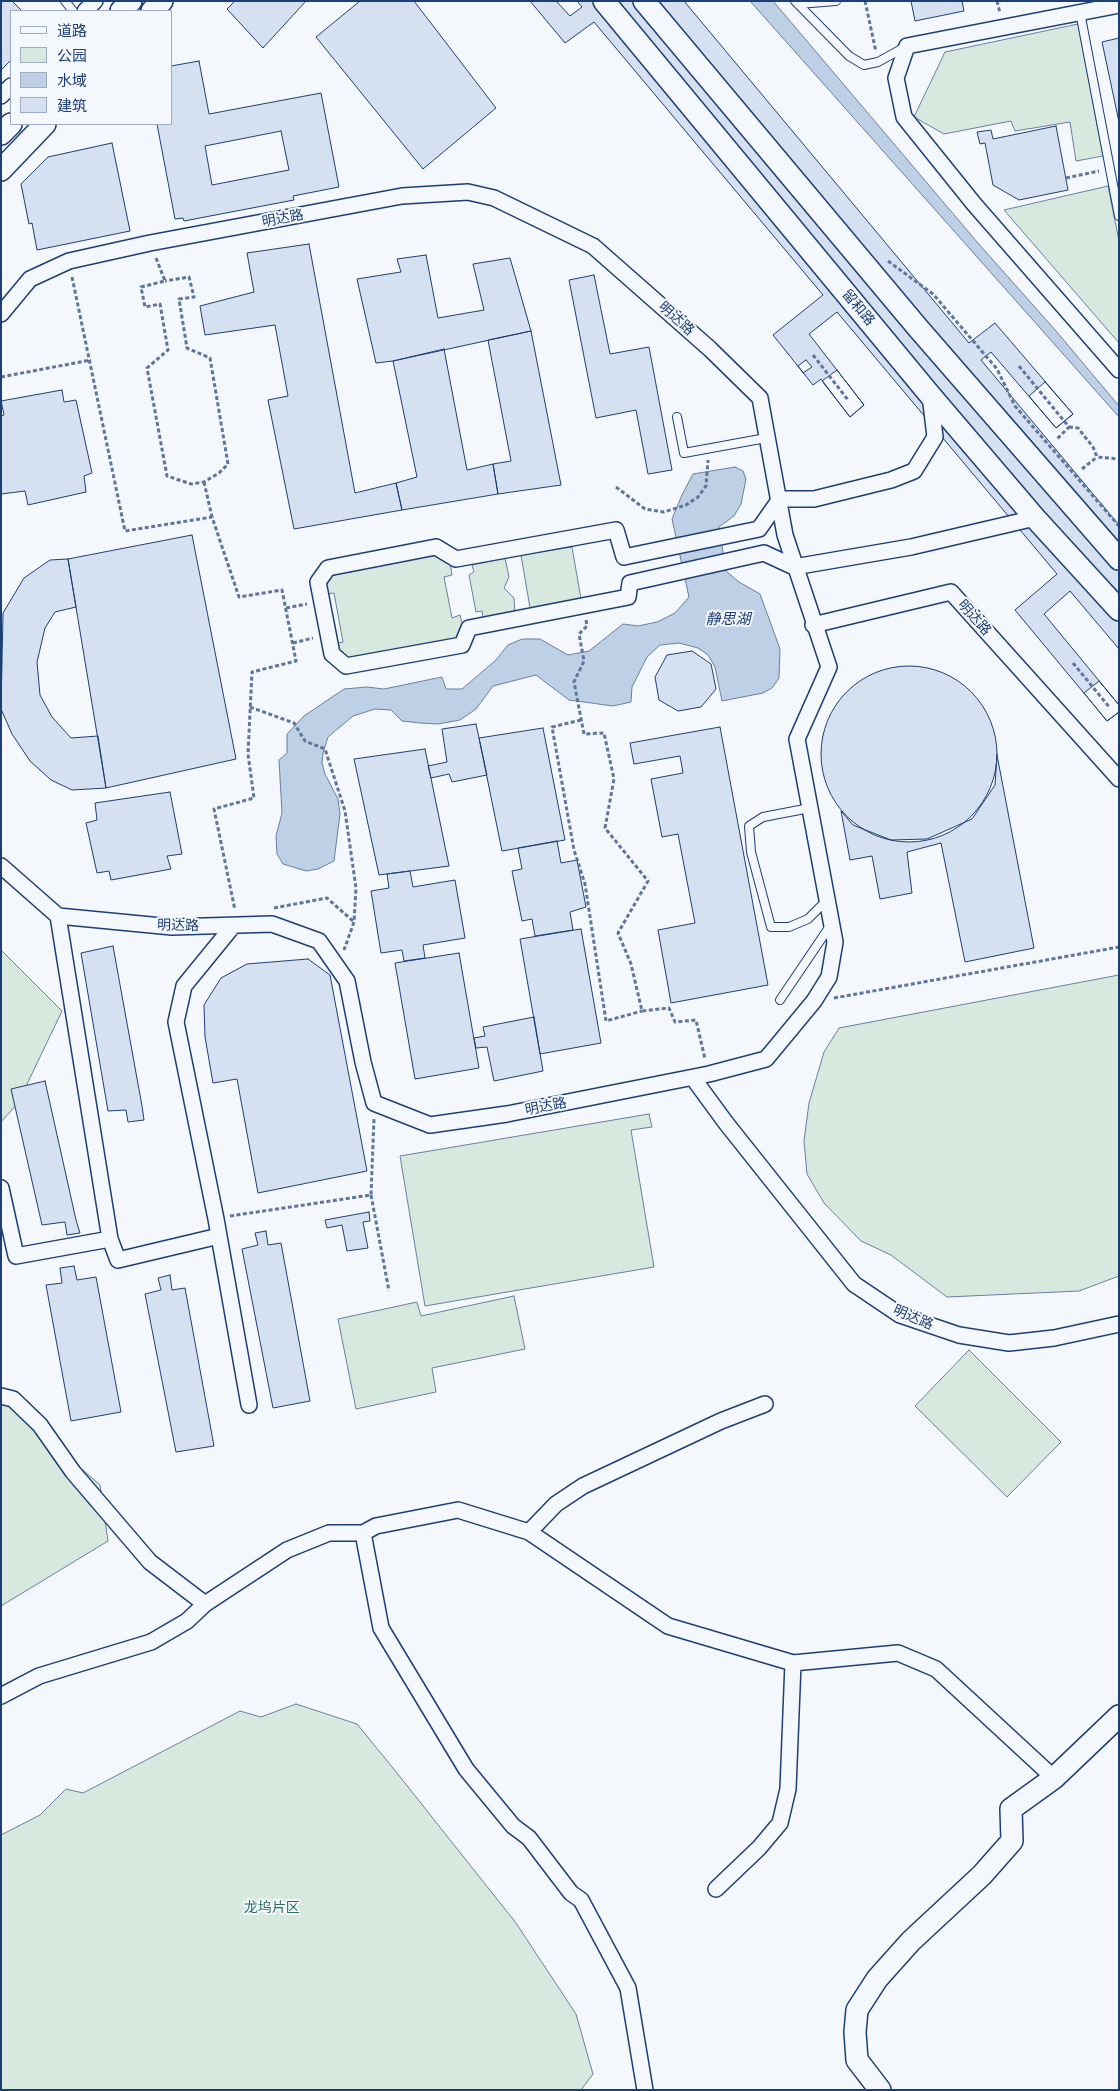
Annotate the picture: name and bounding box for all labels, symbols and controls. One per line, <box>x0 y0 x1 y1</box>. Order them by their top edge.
legend <box>10 10 172 125</box>
text: 道路 <box>57 21 87 40</box>
text: 公园 <box>57 46 87 65</box>
text: 水域 <box>57 71 87 90</box>
text: 建筑 <box>57 96 87 115</box>
street label: 明达路 <box>261 207 305 231</box>
street label: 留和路 <box>838 287 878 329</box>
street label: 明达路 <box>655 299 697 339</box>
street label: 明达路 <box>954 597 994 639</box>
water label: 静思湖 <box>706 611 750 629</box>
street label: 明达路 <box>157 917 199 935</box>
street label: 明达路 <box>524 1095 568 1119</box>
street label: 明达路 <box>890 1302 936 1334</box>
park label: 龙坞片区 <box>244 1900 300 1916</box>

